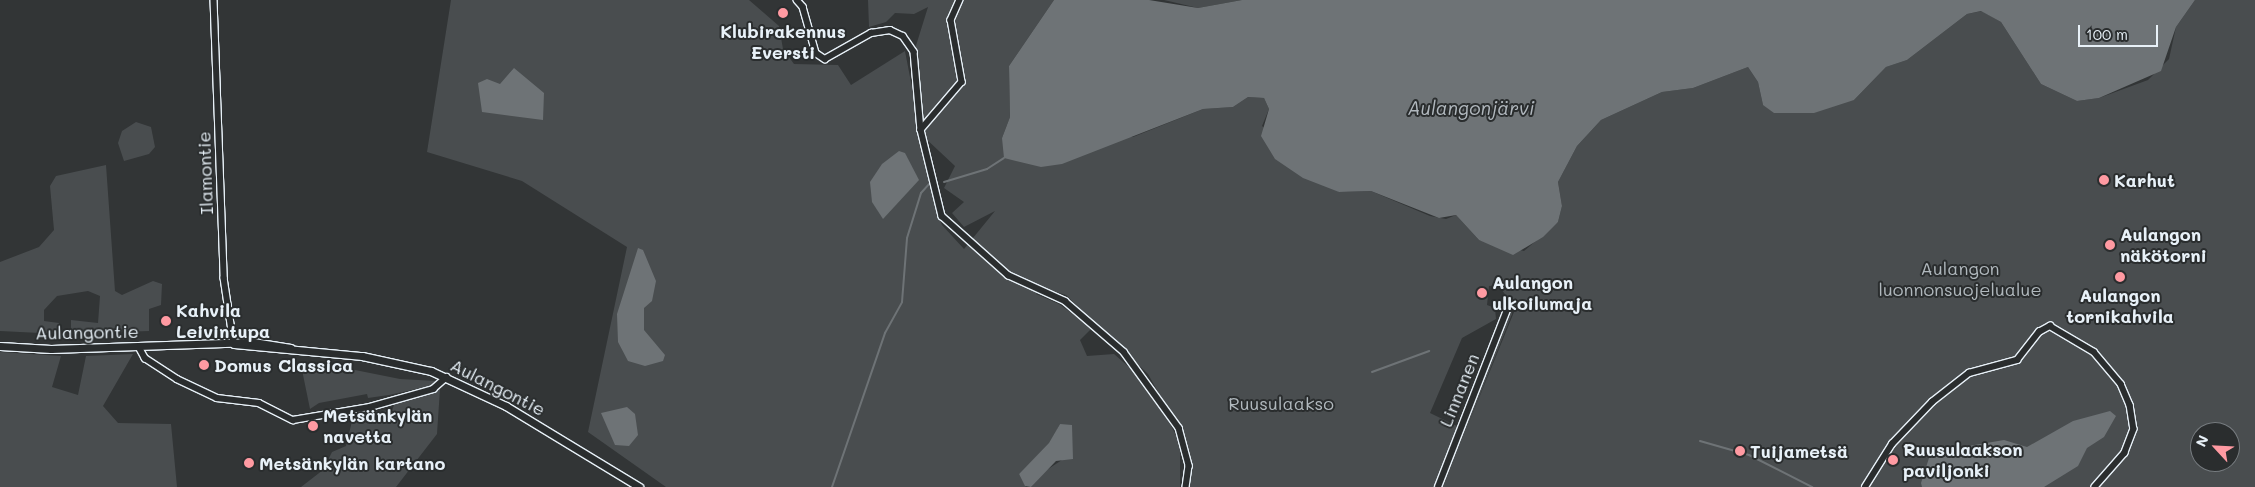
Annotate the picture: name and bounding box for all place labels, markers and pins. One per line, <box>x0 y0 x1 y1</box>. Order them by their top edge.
marker: Klubirakennus Eversti <box>777 7 789 19</box>
place label: Klubirakennus Eversti <box>720 21 846 64</box>
place label: Karhut <box>2114 169 2175 191</box>
marker: Karhut <box>2098 174 2110 186</box>
place label: Aulangon näkötorni <box>2120 224 2207 266</box>
marker: Aulangon näkötorni <box>2104 239 2116 251</box>
marker: Aulangon tornikahvila <box>2114 271 2126 283</box>
place label: Aulangon ulkoilumaja <box>1492 272 1592 314</box>
place label: Aulangon tornikahvila <box>2066 285 2174 328</box>
marker: Aulangon ulkoilumaja <box>1476 287 1488 299</box>
place label: Kahvila Leivintupa <box>176 300 270 342</box>
marker: Kahvila Leivintupa <box>160 315 172 327</box>
place label: Domus Classica <box>214 354 353 376</box>
marker: Domus Classica <box>198 359 210 371</box>
place label: Metsänkylän navetta <box>323 405 432 448</box>
marker: Metsänkylän navetta <box>307 420 319 432</box>
place label: Ruusulaakson paviljonki <box>1903 439 2022 482</box>
place label: Tuijametsä <box>1750 440 1848 462</box>
marker: Tuijametsä <box>1734 445 1746 457</box>
place label: Metsänkylän kartano <box>259 452 445 474</box>
marker: Ruusulaakson paviljonki <box>1887 454 1899 466</box>
marker: Metsänkylän kartano <box>243 457 255 469</box>

